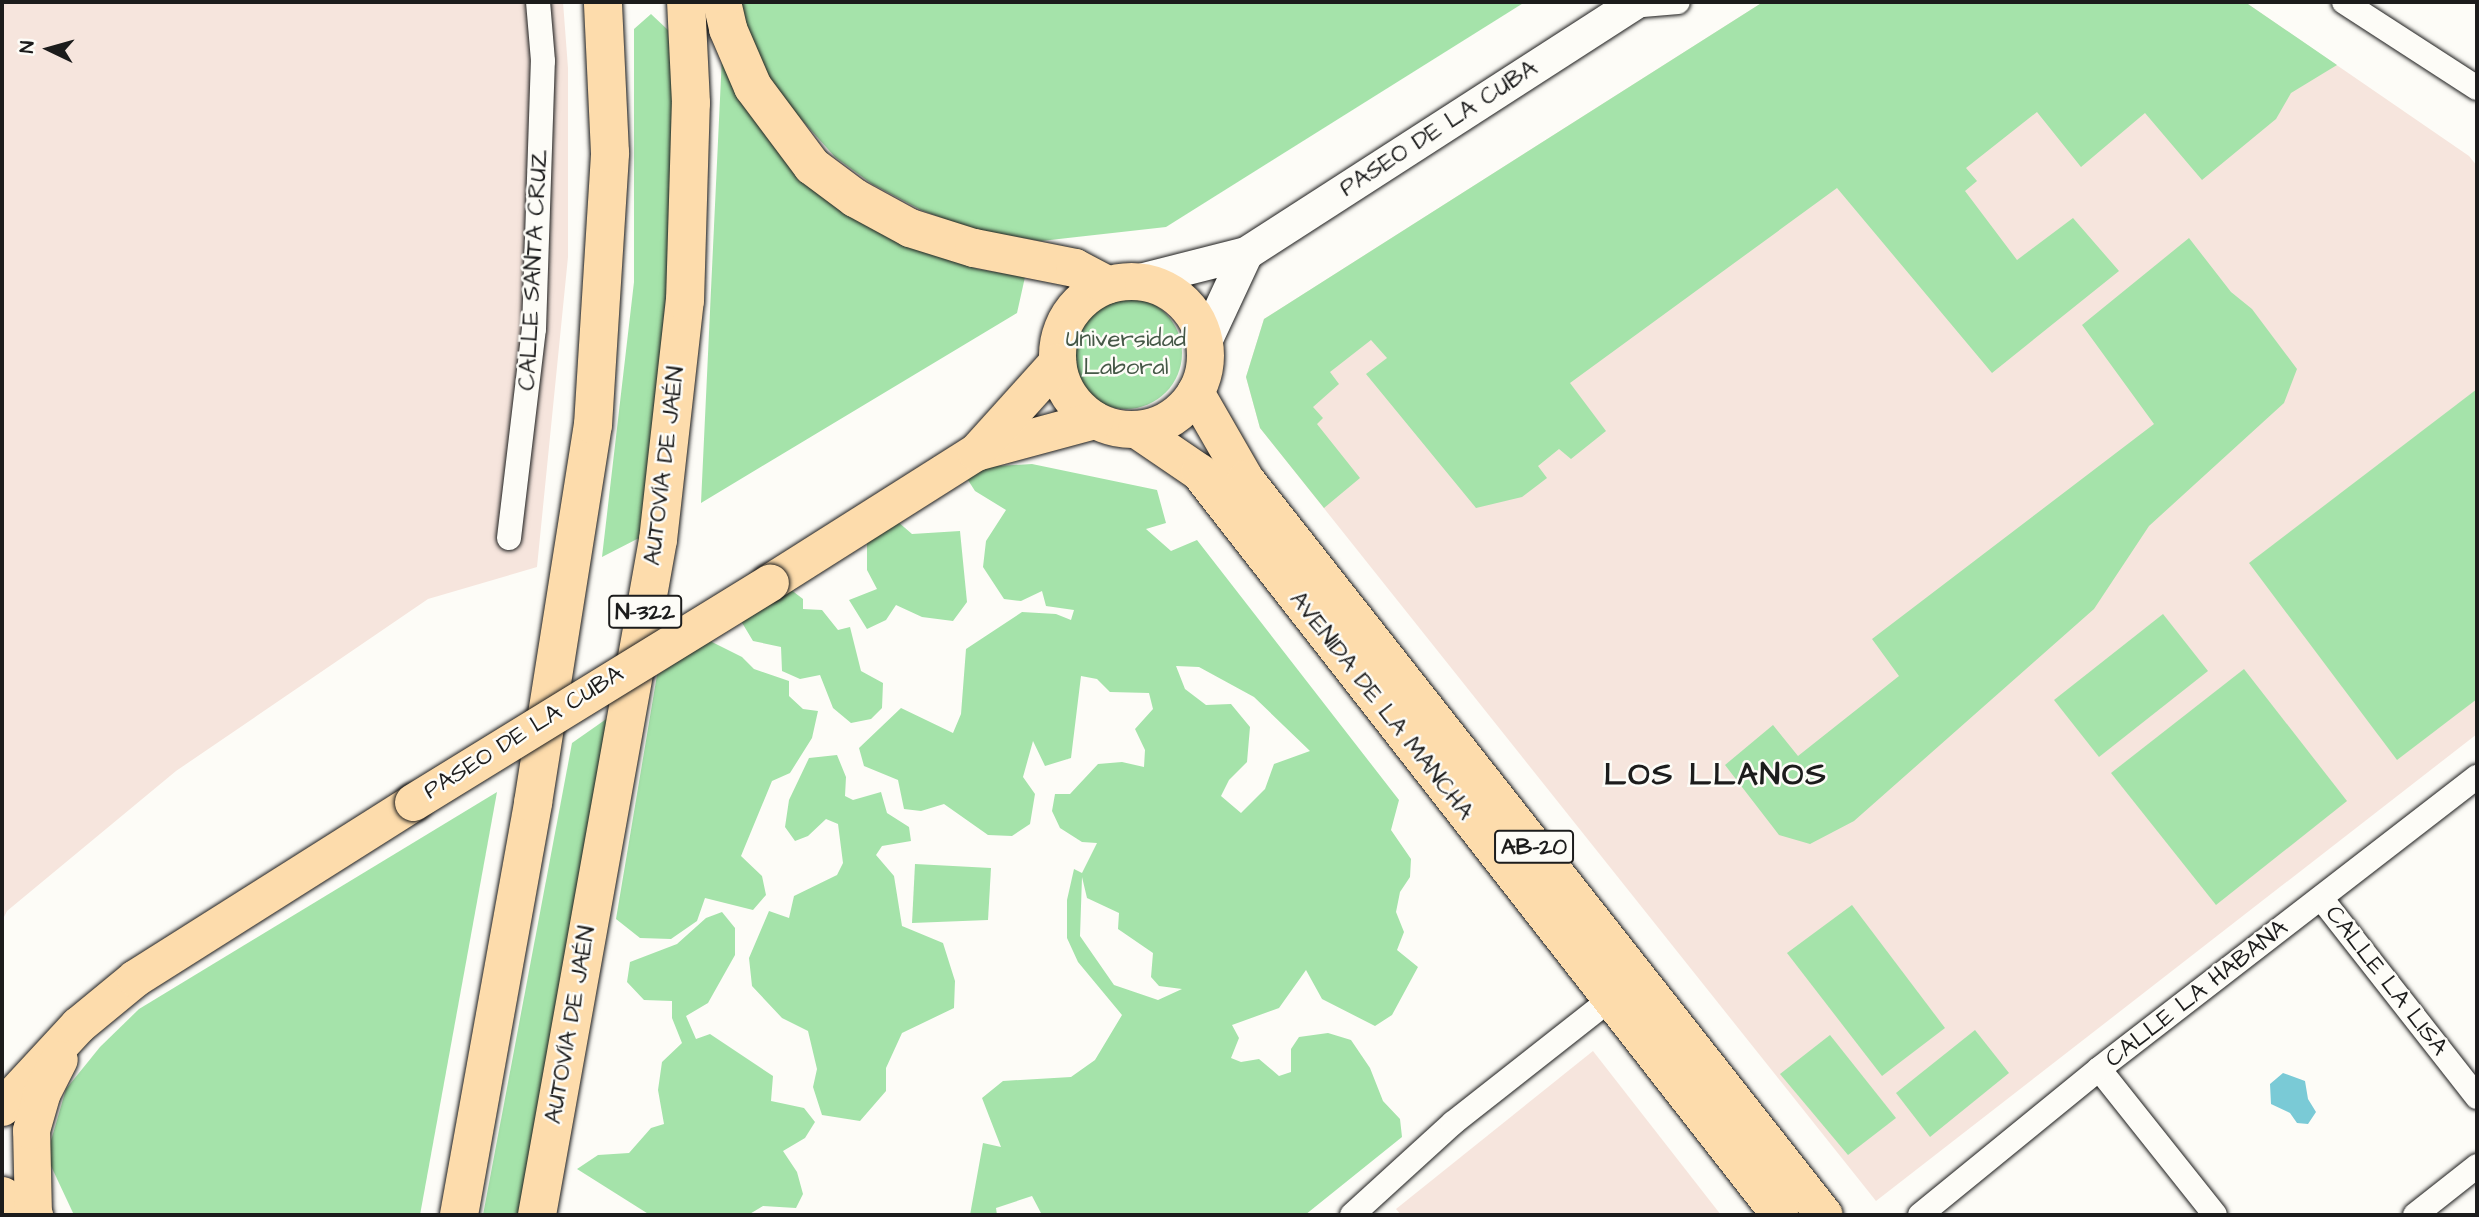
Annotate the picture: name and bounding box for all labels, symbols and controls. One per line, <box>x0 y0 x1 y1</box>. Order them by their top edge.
north arrow <box>14 14 84 84</box>
text: N <box>14 40 42 54</box>
street label: PASEO DE LA CUBA <box>1335 54 1543 204</box>
street label: CALLE SANTA CRUZ <box>513 149 555 391</box>
park label: Universidad Laboral <box>1066 326 1186 382</box>
street label: AUTOVÍA DE JAÉN <box>639 365 691 567</box>
street label: AVENIDA DE LA MANCHA <box>1283 586 1479 826</box>
road number: N-322 <box>606 592 684 632</box>
street label: PASEO DE LA CUBA <box>419 660 629 806</box>
district label: LOS LLANOS <box>1605 756 1827 794</box>
road number: AB-20 <box>1494 828 1574 866</box>
street label: CALLE LA LISA <box>2319 900 2453 1062</box>
street label: CALLE LA HABANA <box>2100 914 2294 1074</box>
street label: AUTOVÍA DE JAÉN <box>539 924 603 1126</box>

